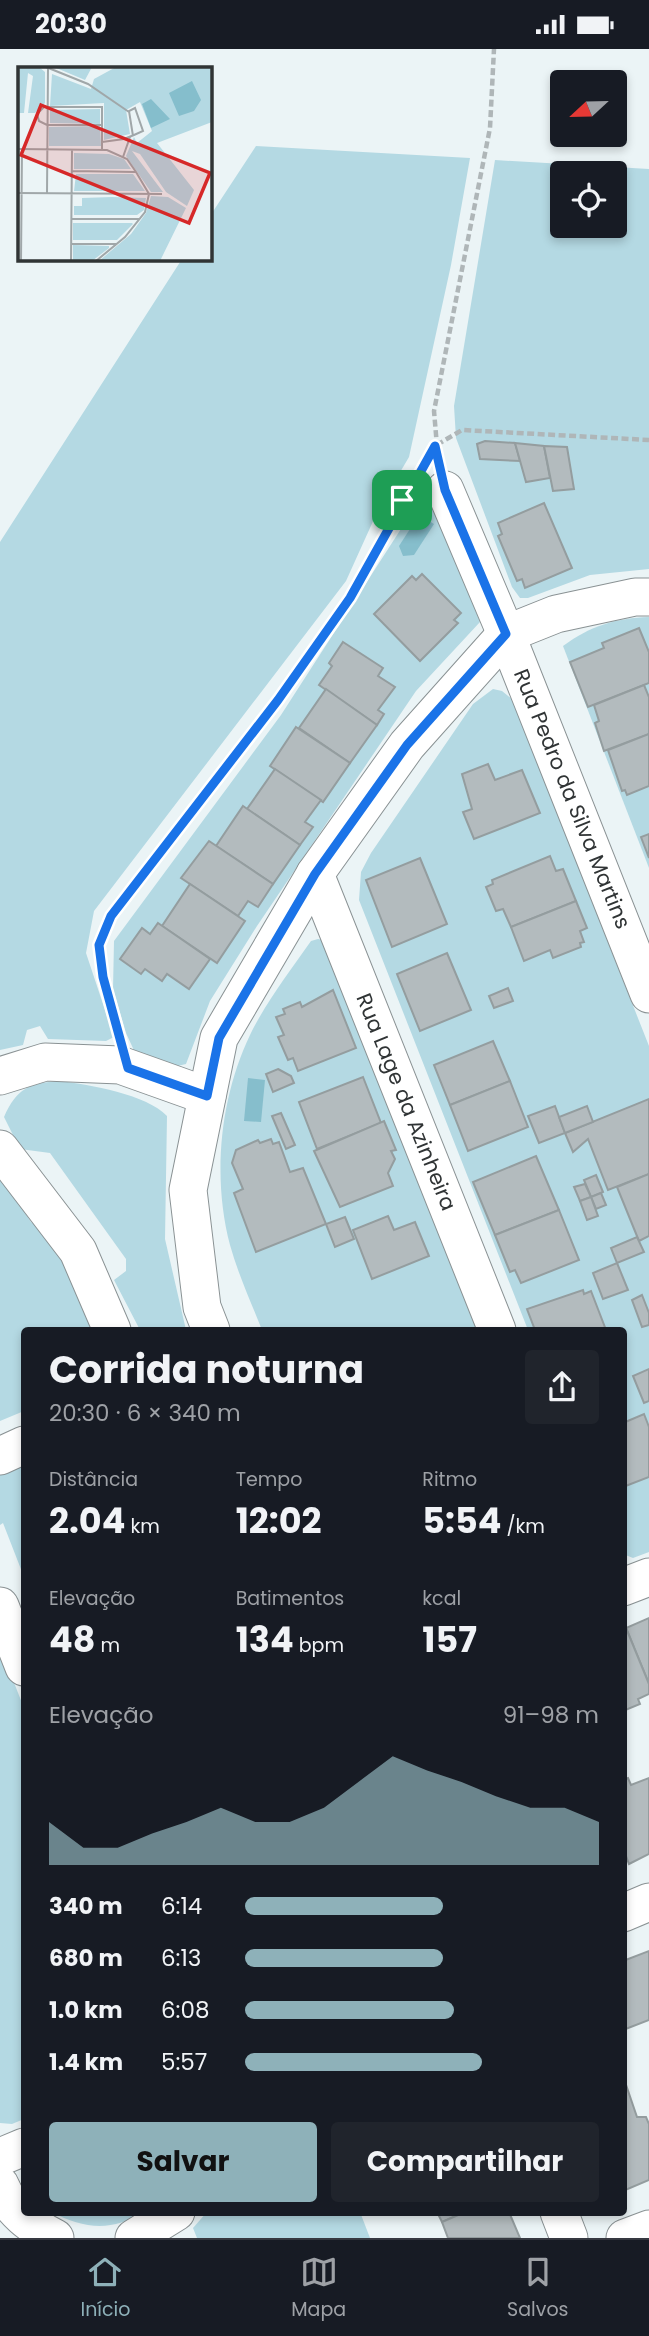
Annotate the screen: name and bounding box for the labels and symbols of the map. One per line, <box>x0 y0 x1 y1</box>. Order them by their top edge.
inset map <box>18 67 212 261</box>
north arrow <box>550 70 626 147</box>
pin <box>372 470 432 530</box>
street label: Rua Pedro da Silva Martins <box>507 665 638 933</box>
street label: Rua Lage da Azinheira <box>350 989 463 1215</box>

